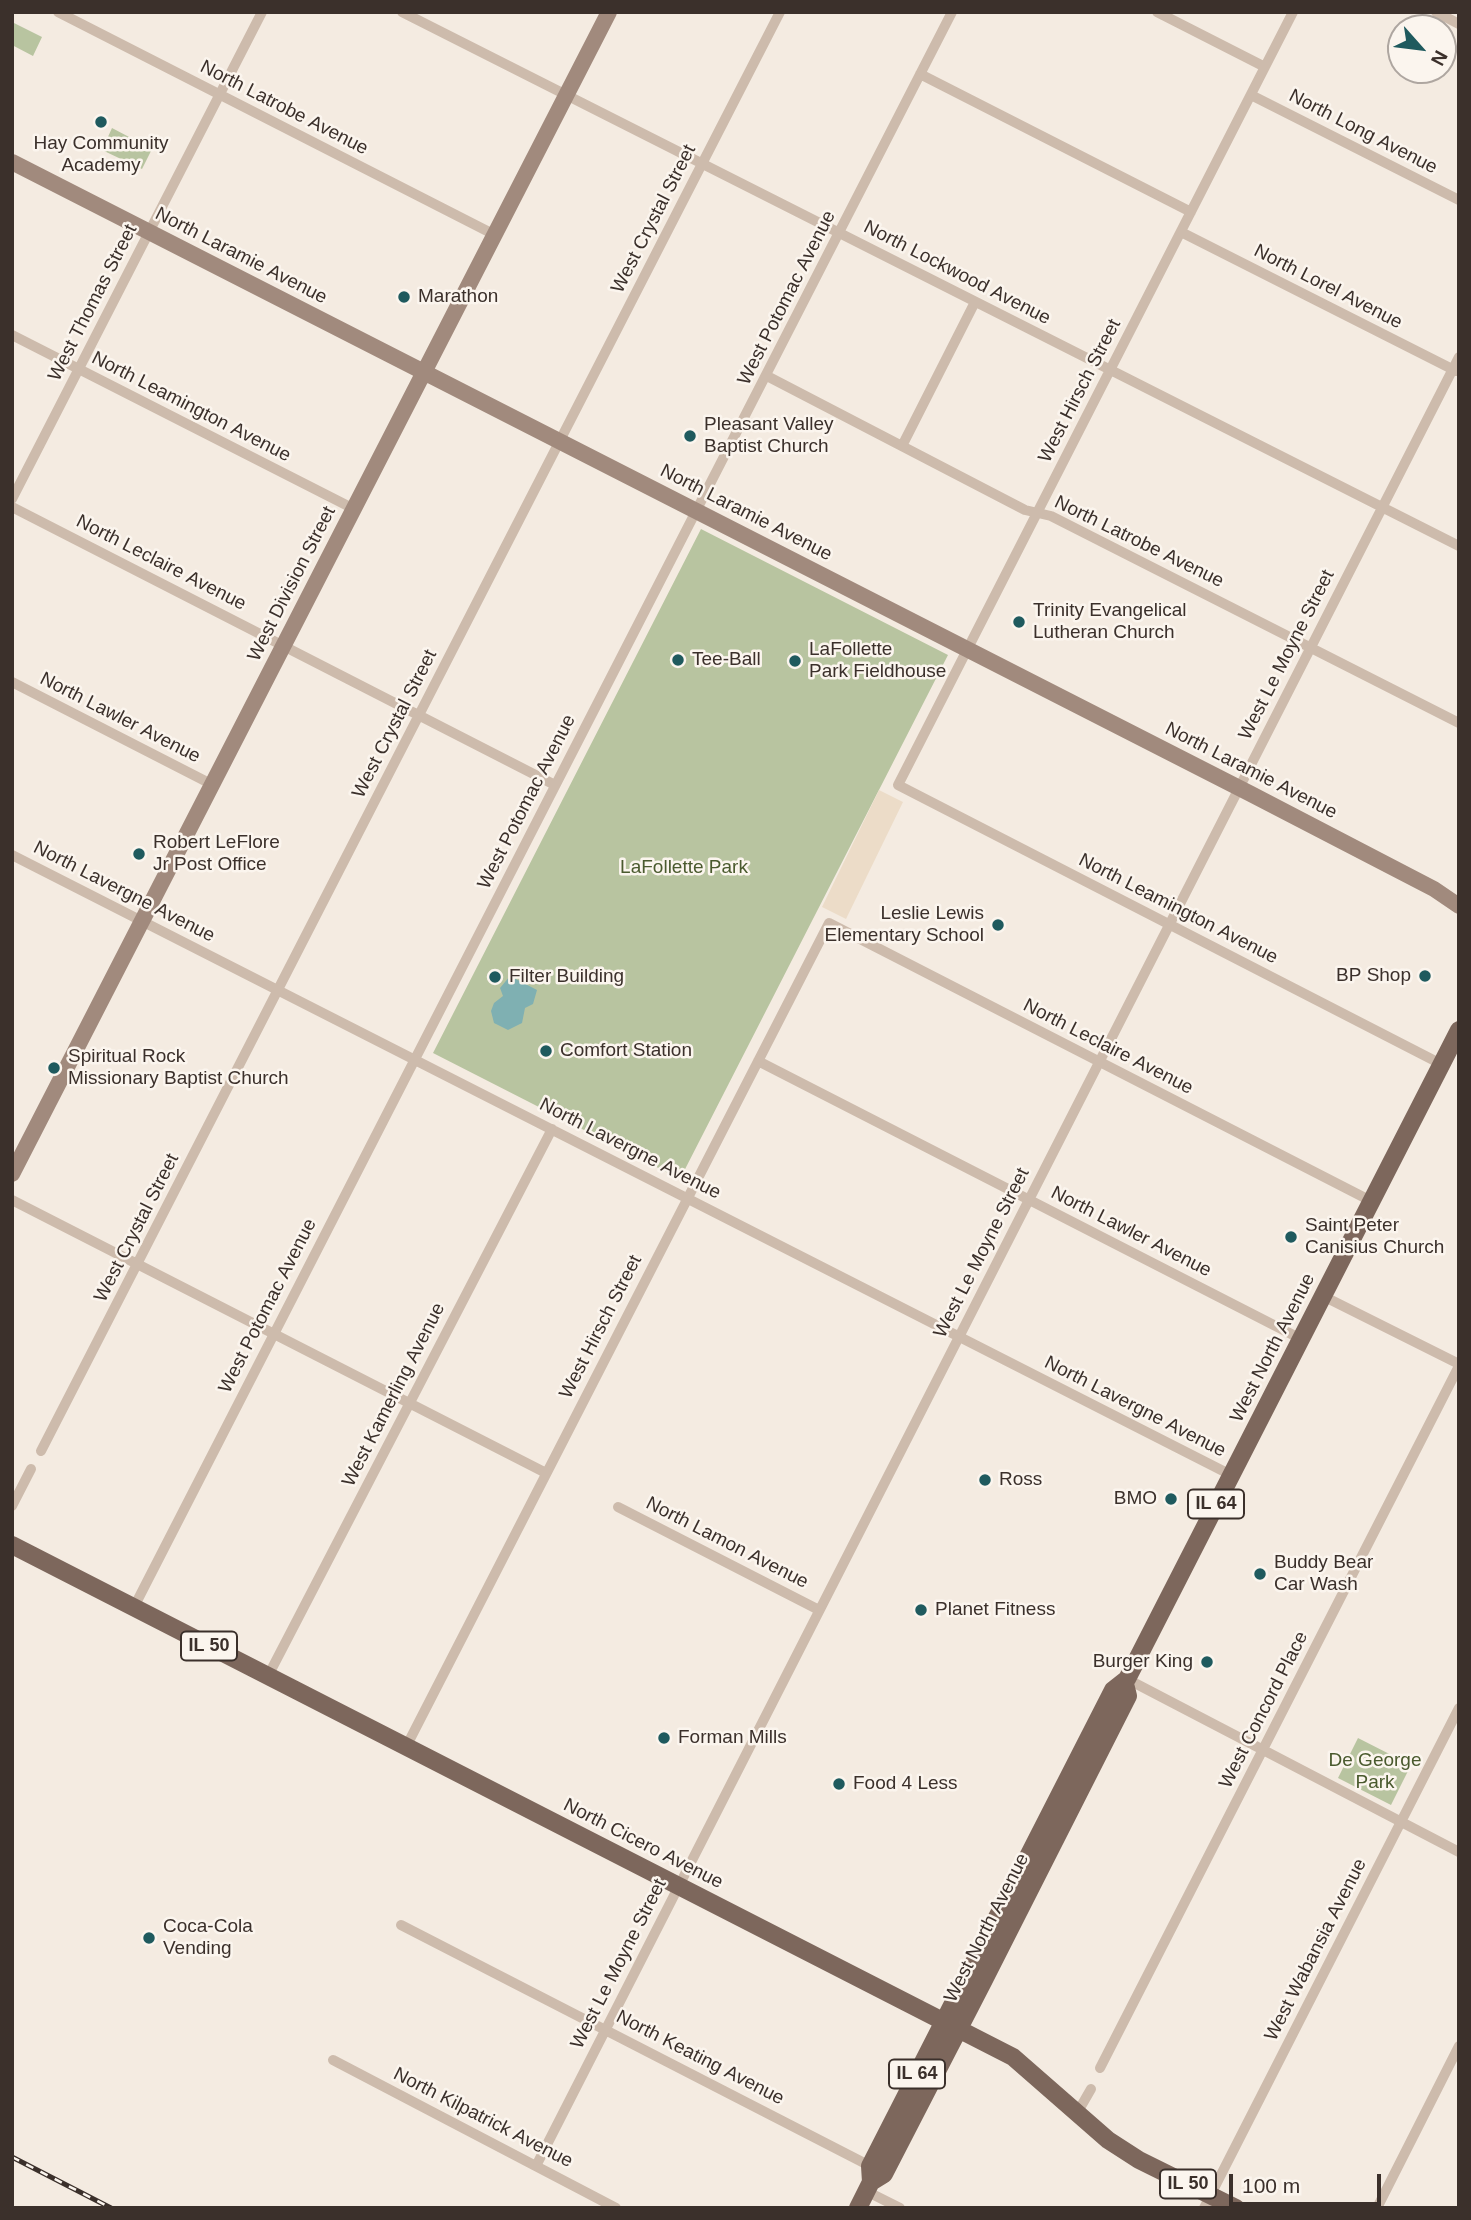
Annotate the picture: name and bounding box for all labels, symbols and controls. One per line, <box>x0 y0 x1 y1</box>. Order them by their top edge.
north arrow <box>1387 14 1457 84</box>
text: N <box>1427 47 1452 69</box>
street label: North Latrobe Avenue <box>196 56 372 160</box>
street label: North Long Avenue <box>1285 85 1441 179</box>
marker: Hay Community Academy <box>93 114 109 130</box>
place label: Hay Community Academy <box>33 133 169 177</box>
street label: West Crystal Street <box>607 141 701 297</box>
street label: North Laramie Avenue <box>151 203 331 309</box>
street label: West Potomac Avenue <box>733 207 841 389</box>
street label: North Lockwood Avenue <box>860 216 1054 330</box>
street label: West Thomas Street <box>44 221 142 385</box>
street label: North Lorel Avenue <box>1250 240 1406 334</box>
place label: Marathon <box>418 286 498 308</box>
marker: Marathon <box>396 289 412 305</box>
street label: West Hirsch Street <box>1034 315 1126 467</box>
street label: North Leamington Avenue <box>88 347 294 467</box>
place label: Pleasant Valley Baptist Church <box>704 414 834 458</box>
marker: Pleasant Valley Baptist Church <box>682 428 698 444</box>
street label: North Laramie Avenue <box>656 460 836 566</box>
street label: North Latrobe Avenue <box>1051 491 1227 593</box>
street label: West Division Street <box>243 503 341 665</box>
street label: North Leclaire Avenue <box>72 510 250 616</box>
street label: West Le Moyne Street <box>1234 566 1340 744</box>
place label: Trinity Evangelical Lutheran Church <box>1033 600 1186 644</box>
marker: Trinity Evangelical Lutheran Church <box>1011 614 1027 630</box>
place label: LaFollette Park Fieldhouse <box>809 639 946 683</box>
street label: West Crystal Street <box>348 646 442 802</box>
place label: Tee-Ball <box>692 649 761 671</box>
marker: Tee-Ball <box>670 652 686 668</box>
marker: LaFollette Park Fieldhouse <box>787 653 803 669</box>
street label: North Lawler Avenue <box>36 668 204 768</box>
street label: West Potomac Avenue <box>473 711 581 893</box>
street label: North Laramie Avenue <box>1161 718 1341 824</box>
place label: Robert LeFlore Jr Post Office <box>153 832 280 876</box>
street label: North Lavergne Avenue <box>30 836 218 948</box>
marker: Robert LeFlore Jr Post Office <box>131 846 147 862</box>
street label: North Leamington Avenue <box>1075 849 1281 969</box>
park label: LaFollette Park <box>620 857 748 879</box>
place label: Leslie Lewis Elementary School <box>825 903 984 947</box>
marker: Leslie Lewis Elementary School <box>990 917 1006 933</box>
place label: BP Shop <box>1336 965 1411 987</box>
place label: Filter Building <box>509 966 624 988</box>
marker: BP Shop <box>1417 968 1433 984</box>
marker: Filter Building <box>487 969 503 985</box>
street label: North Leclaire Avenue <box>1019 994 1197 1100</box>
place label: Comfort Station <box>560 1040 692 1062</box>
marker: Comfort Station <box>538 1043 554 1059</box>
place label: Spiritual Rock Missionary Baptist Church <box>68 1046 289 1090</box>
marker: Spiritual Rock Missionary Baptist Church <box>46 1060 62 1076</box>
street label: North Lavergne Avenue <box>536 1093 724 1205</box>
street label: West Crystal Street <box>90 1150 184 1306</box>
street label: West Le Moyne Street <box>929 1164 1035 1342</box>
street label: North Lawler Avenue <box>1047 1182 1215 1282</box>
street label: West Potomac Avenue <box>214 1215 322 1397</box>
place label: Saint Peter Canisius Church <box>1305 1215 1444 1259</box>
marker: Saint Peter Canisius Church <box>1283 1229 1299 1245</box>
street label: West Hirsch Street <box>555 1251 647 1403</box>
street label: West North Avenue <box>1226 1270 1320 1426</box>
street label: West Kamerling Avenue <box>338 1299 450 1491</box>
street label: North Lavergne Avenue <box>1041 1351 1229 1463</box>
place label: Ross <box>999 1469 1042 1491</box>
marker: Ross <box>977 1472 993 1488</box>
place label: BMO <box>1114 1488 1157 1510</box>
road number: IL 64 <box>1188 1490 1244 1518</box>
marker: BMO <box>1163 1491 1179 1507</box>
street label: North Lamon Avenue <box>642 1492 812 1594</box>
place label: Buddy Bear Car Wash <box>1274 1552 1373 1596</box>
marker: Buddy Bear Car Wash <box>1252 1566 1268 1582</box>
place label: Planet Fitness <box>935 1599 1055 1621</box>
marker: Planet Fitness <box>913 1602 929 1618</box>
street label: West Concord Place <box>1215 1628 1313 1792</box>
road number: IL 50 <box>181 1632 237 1660</box>
place label: Burger King <box>1093 1651 1193 1673</box>
marker: Burger King <box>1199 1654 1215 1670</box>
place label: Forman Mills <box>678 1727 787 1749</box>
marker: Forman Mills <box>656 1730 672 1746</box>
park label: De George Park <box>1329 1750 1421 1794</box>
place label: Food 4 Less <box>853 1773 958 1795</box>
marker: Food 4 Less <box>831 1776 847 1792</box>
street label: North Cicero Avenue <box>559 1794 727 1894</box>
street label: West North Avenue <box>940 1850 1034 2006</box>
street label: West Wabansia Avenue <box>1260 1855 1372 2045</box>
street label: West Le Moyne Street <box>566 1875 672 2053</box>
place label: Coca-Cola Vending <box>163 1916 253 1960</box>
marker: Coca-Cola Vending <box>141 1930 157 1946</box>
street label: North Keating Avenue <box>612 2006 788 2110</box>
road number: IL 64 <box>889 2060 945 2088</box>
street label: North Kilpatrick Avenue <box>390 2063 576 2173</box>
scale bar <box>1233 2160 1385 2204</box>
road number: IL 50 <box>1160 2170 1216 2198</box>
text: 100 m <box>1242 2174 1300 2197</box>

